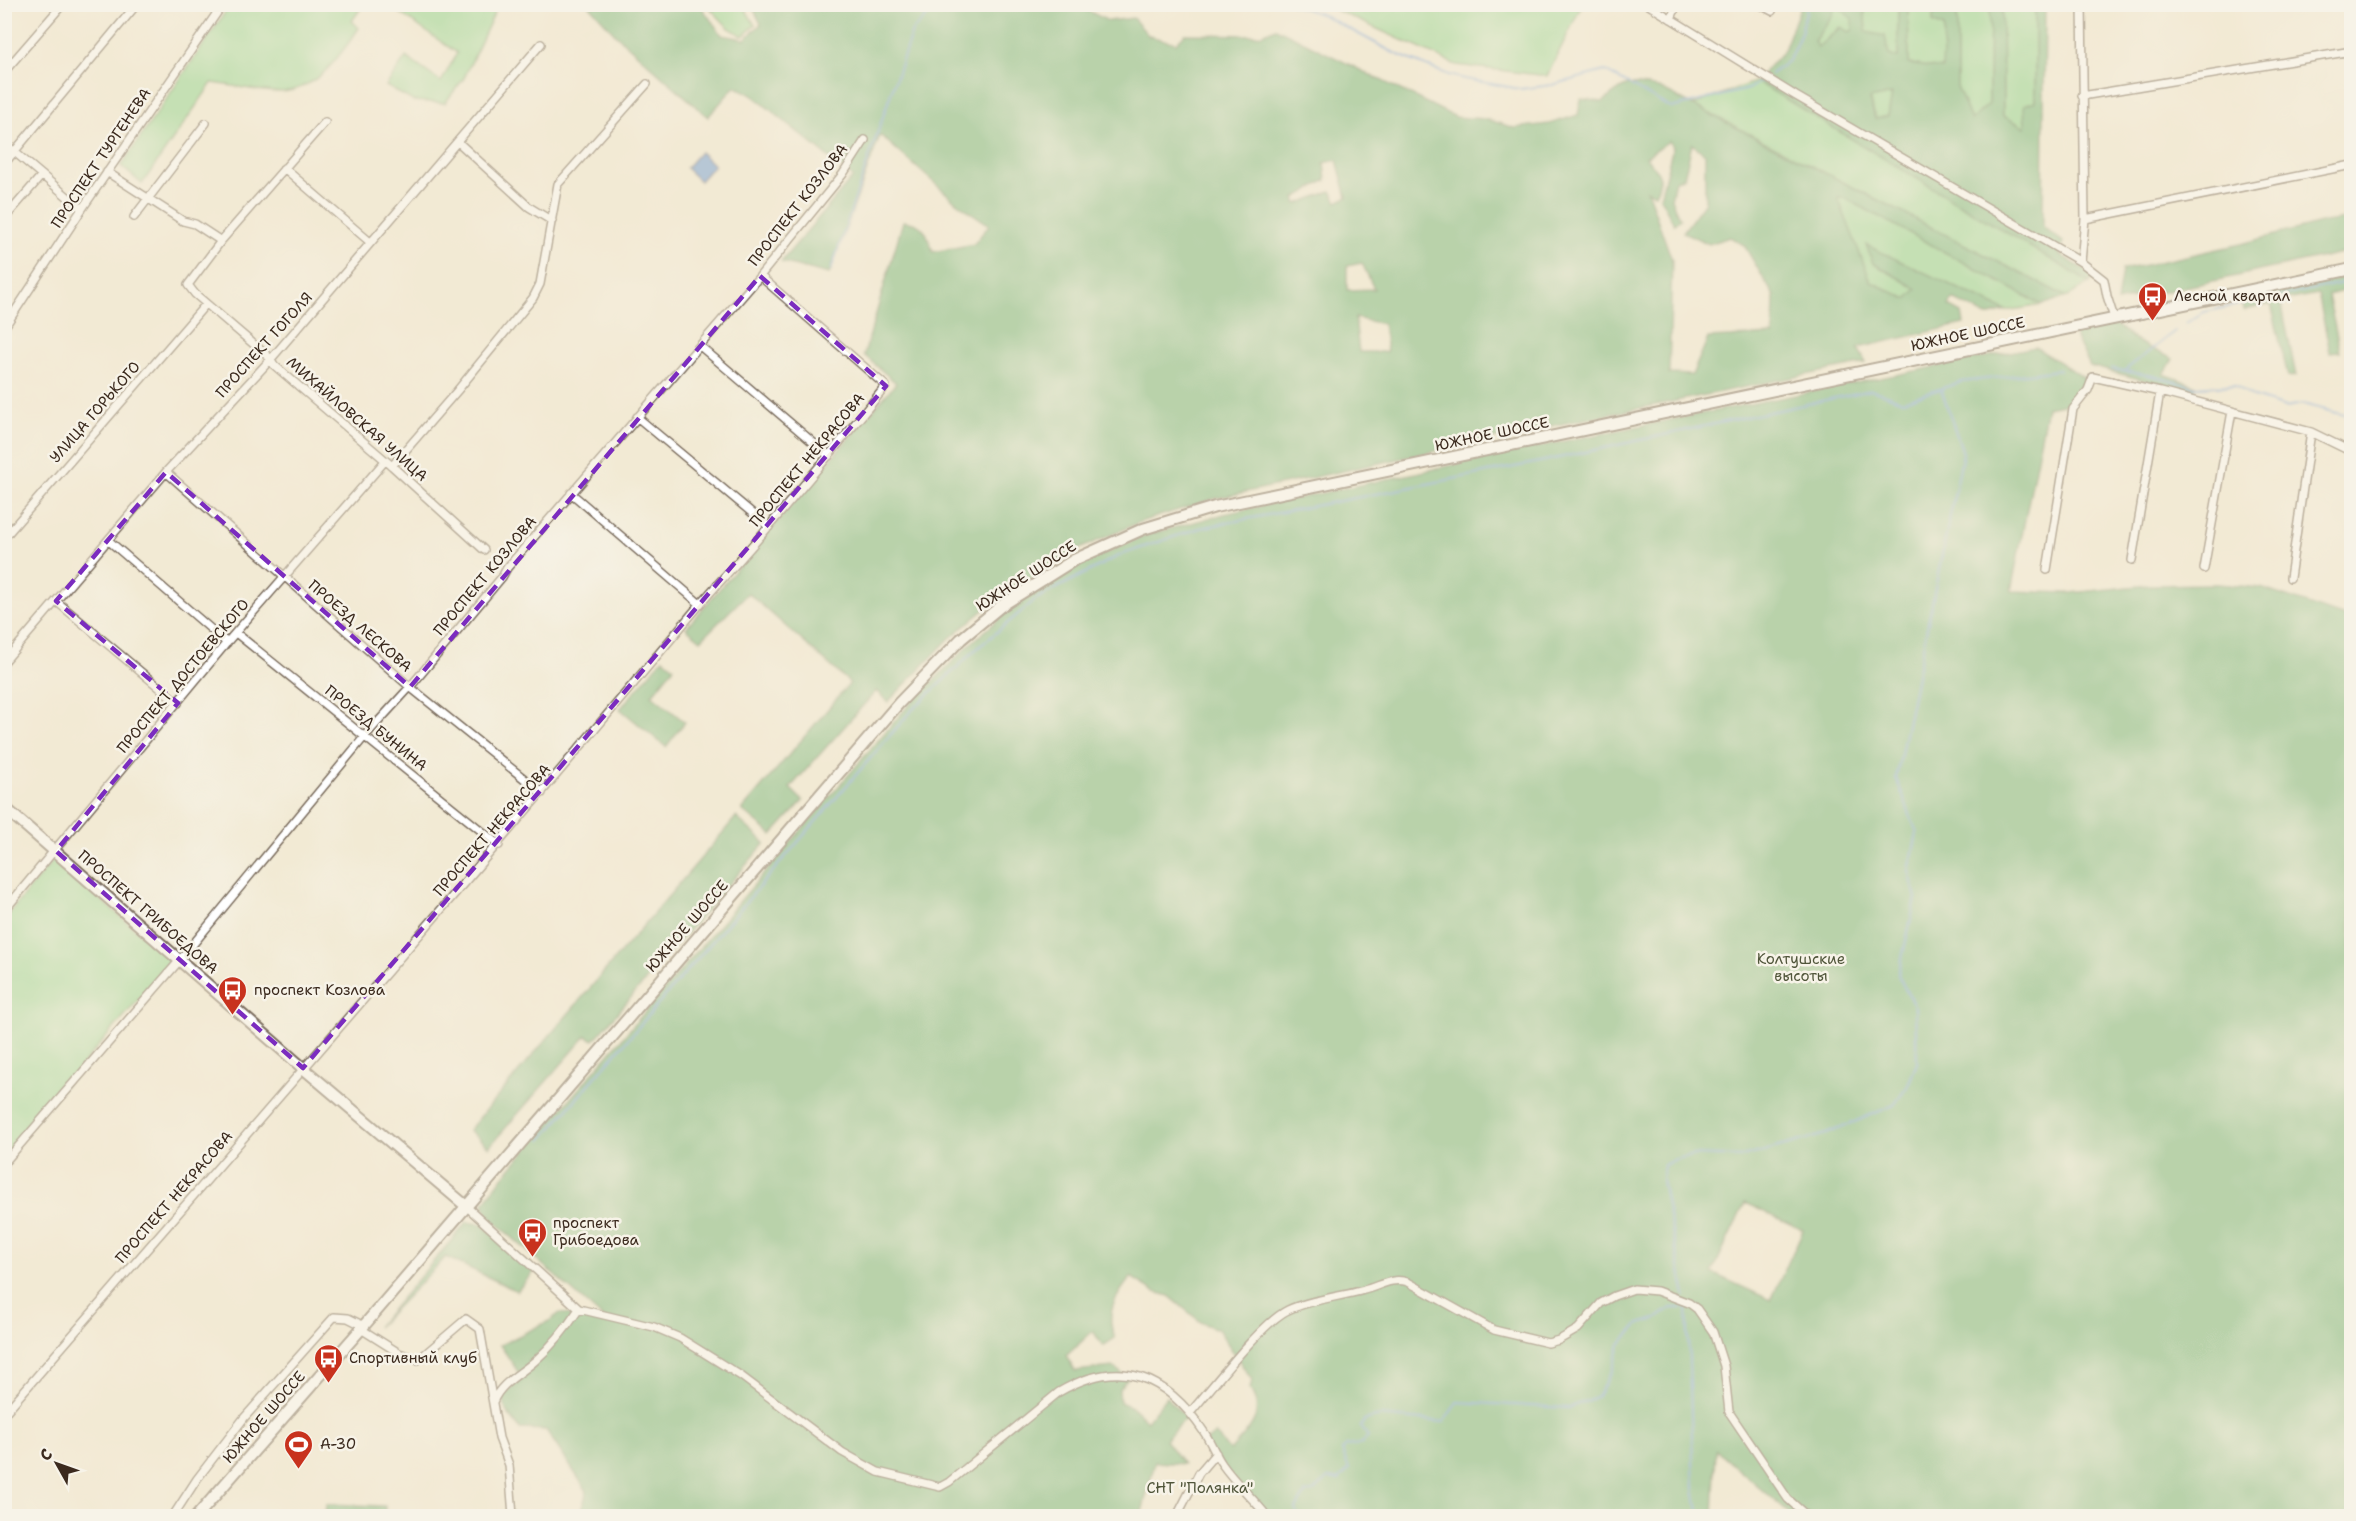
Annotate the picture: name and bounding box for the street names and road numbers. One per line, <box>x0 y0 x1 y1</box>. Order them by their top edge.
street label: ПРОСПЕКТ ТУРГЕНЕВА <box>47 84 155 232</box>
street label: ПРОСПЕКТ КОЗЛОВА <box>744 139 852 270</box>
street label: ПРОСПЕКТ ГОГОЛЯ <box>211 288 317 402</box>
street label: ЮЖНОЕ ШОССЕ <box>1909 312 2027 356</box>
street label: МИХАЙЛОВСКАЯ УЛИЦА <box>282 351 432 486</box>
street label: УЛИЦА ГОРЬКОГО <box>45 357 145 467</box>
street label: ПРОСПЕКТ НЕКРАСОВА <box>745 389 869 531</box>
street label: ЮЖНОЕ ШОССЕ <box>1433 412 1551 456</box>
street label: ПРОСПЕКТ КОЗЛОВА <box>429 512 541 640</box>
street label: ЮЖНОЕ ШОССЕ <box>972 536 1080 616</box>
street label: ПРОЕЗД ЛЕСКОВА <box>304 575 416 677</box>
street label: ПРОСПЕКТ ДОСТОЕВСКОГО <box>112 595 254 757</box>
street label: ПРОЕЗД БУНИНА <box>321 681 431 776</box>
street label: ПРОСПЕКТ НЕКРАСОВА <box>429 760 555 900</box>
street label: ПРОСПЕКТ ГРИБОЕДОВА <box>74 846 222 978</box>
street label: ЮЖНОЕ ШОССЕ <box>641 876 733 976</box>
street label: ПРОСПЕКТ НЕКРАСОВА <box>111 1127 237 1267</box>
street label: ЮЖНОЕ ШОССЕ <box>218 1367 310 1467</box>

